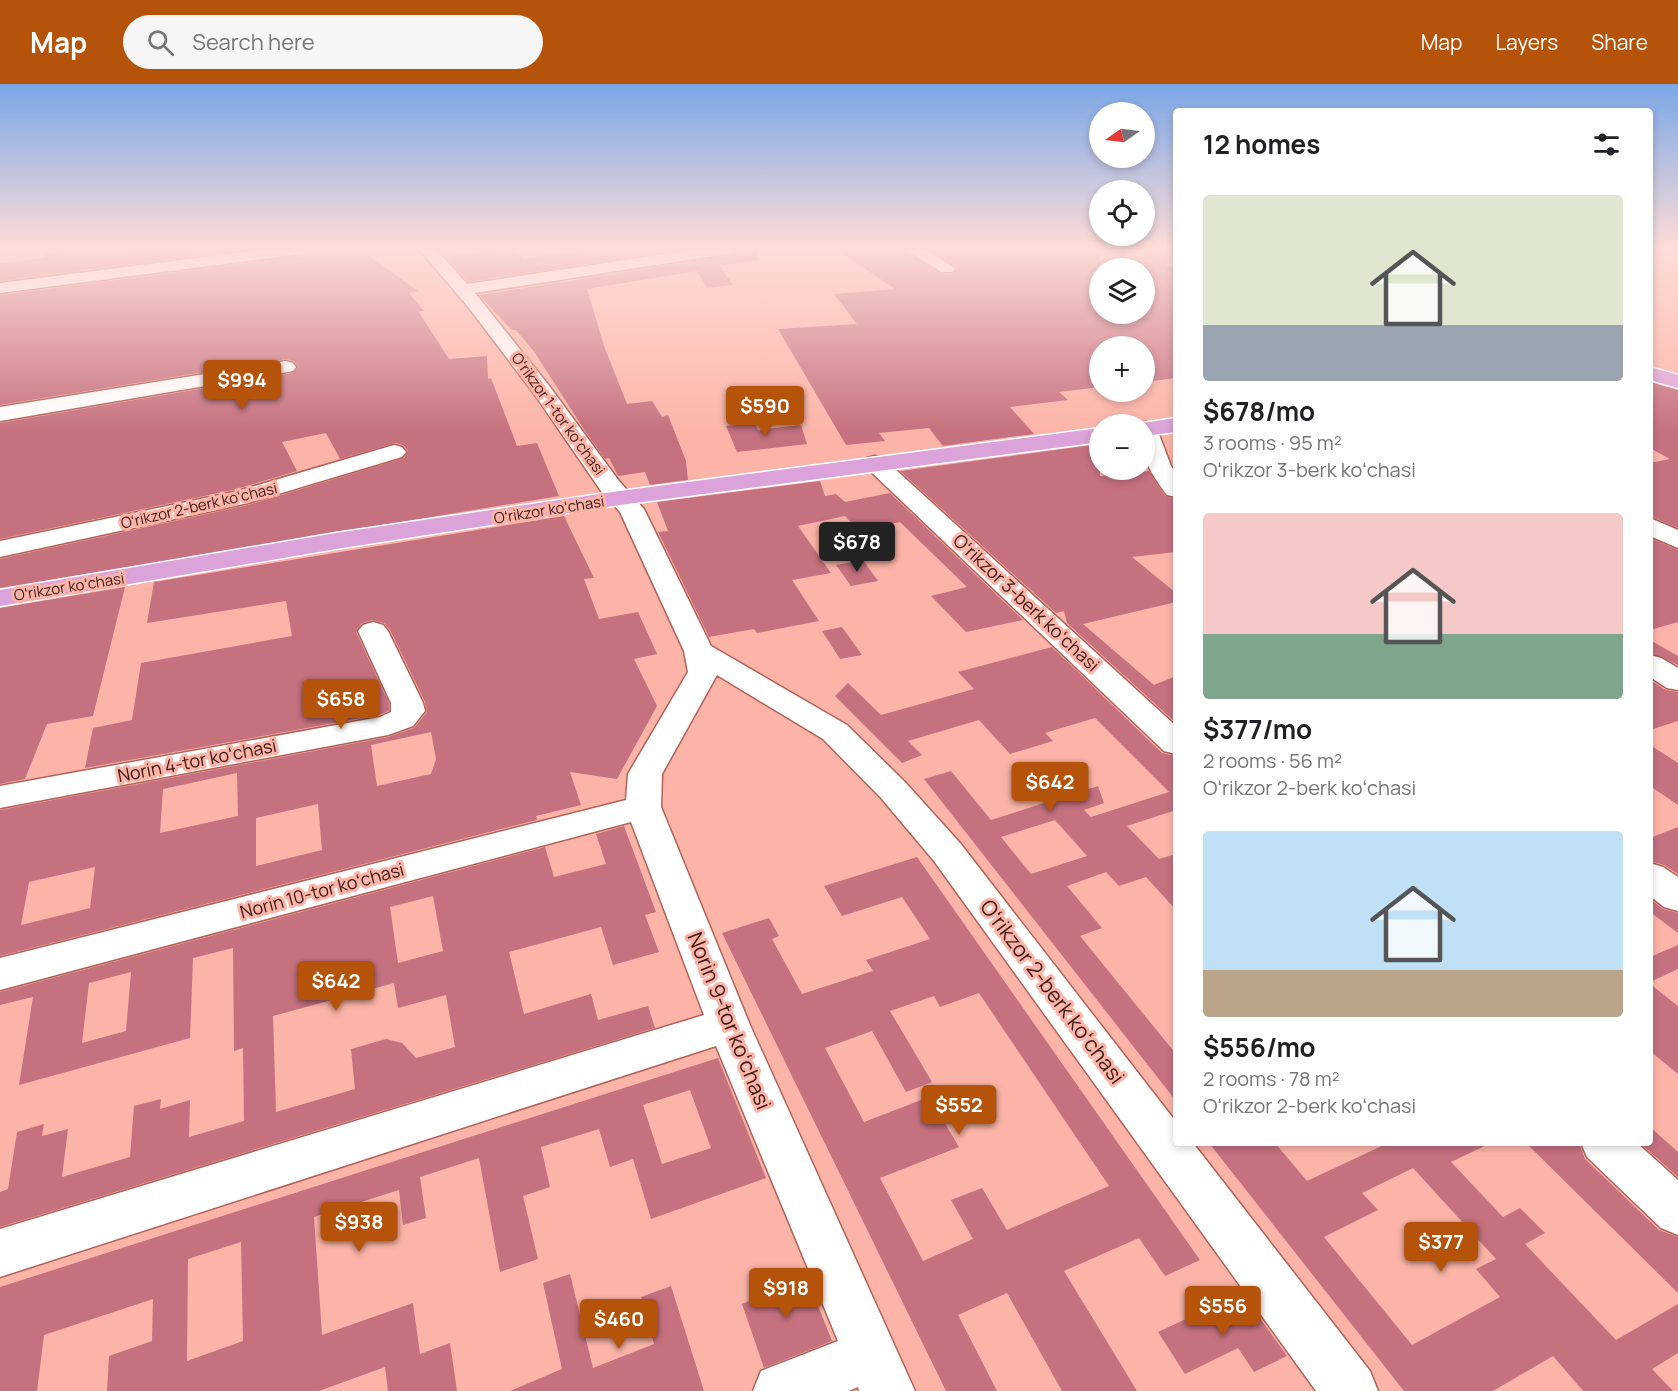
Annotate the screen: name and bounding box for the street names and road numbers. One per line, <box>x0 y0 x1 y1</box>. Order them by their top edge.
street label: Oʻrikzor 1-tor koʻchasi <box>507 348 610 479</box>
street label: Oʻrikzor 2-berk koʻchasi <box>119 477 279 534</box>
street label: Oʻrikzor koʻchasi <box>492 490 606 529</box>
street label: Oʻrikzor 3-berk koʻchasi <box>948 528 1105 676</box>
street label: Oʻrikzor koʻchasi <box>12 567 126 606</box>
street label: Norin 4-tor koʻchasi <box>115 733 278 787</box>
street label: Norin 10-tor koʻchasi <box>237 857 406 923</box>
street label: Oʻrikzor 2-berk koʻchasi <box>974 894 1131 1089</box>
street label: Norin 9-tor koʻchasi <box>682 928 778 1113</box>

